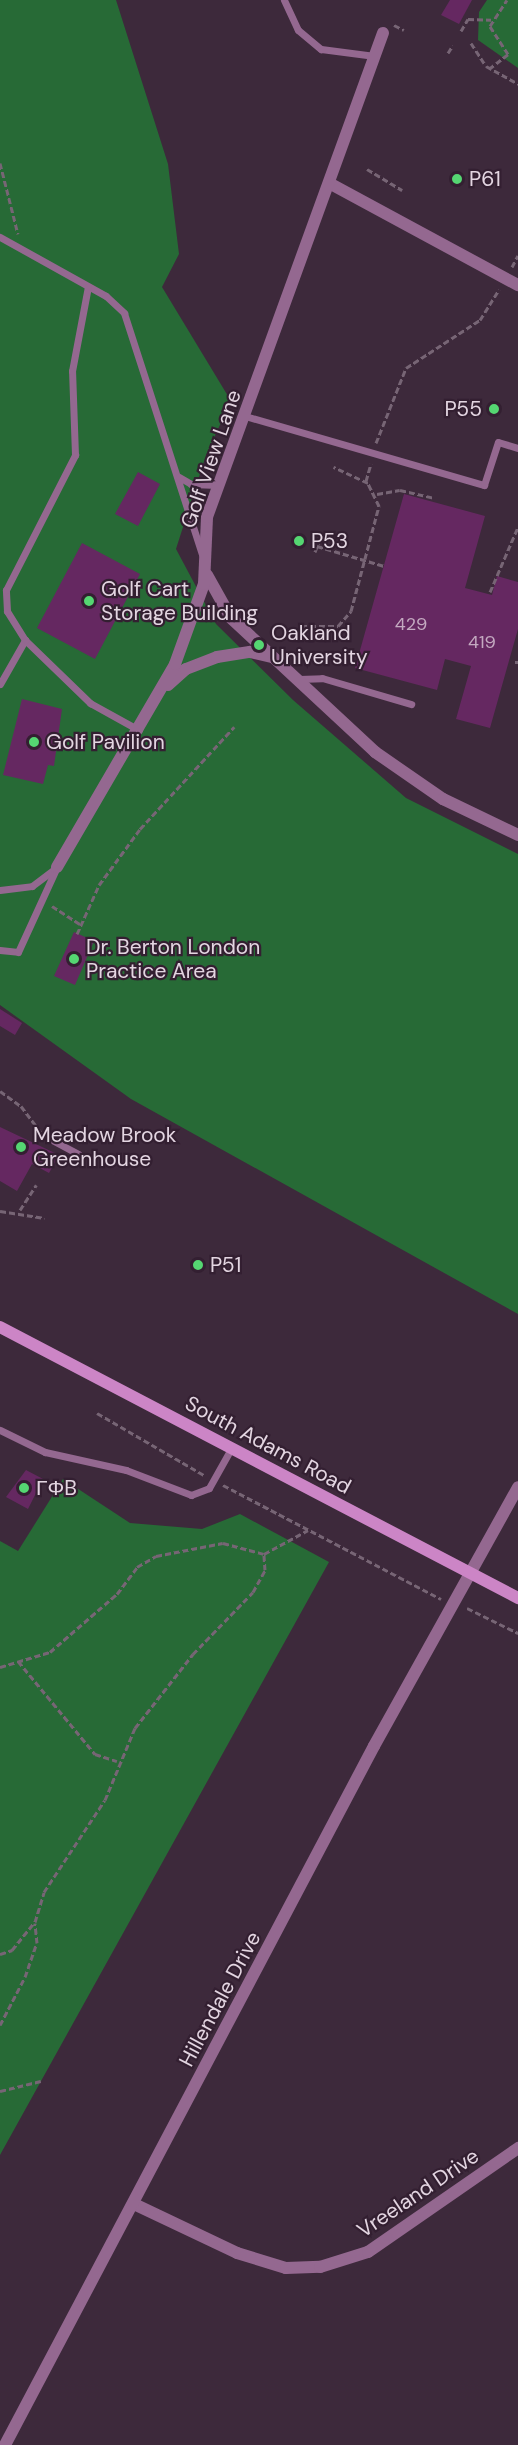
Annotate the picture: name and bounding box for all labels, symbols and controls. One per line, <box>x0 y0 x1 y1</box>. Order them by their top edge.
place label: P61 <box>469 166 501 192</box>
marker: P61 <box>450 172 464 186</box>
street label: Golf View Lane <box>176 387 246 531</box>
place label: P55 <box>445 396 482 422</box>
marker: P55 <box>487 402 501 416</box>
place label: P53 <box>311 528 348 554</box>
marker: P53 <box>292 534 306 548</box>
place label: Golf Cart Storage Building <box>101 576 258 626</box>
marker: Golf Cart Storage Building <box>82 594 96 608</box>
house number: 429 <box>395 613 427 635</box>
place label: Oakland University <box>271 620 368 670</box>
house number: 419 <box>468 631 496 653</box>
marker: Oakland University <box>252 638 266 652</box>
place label: Golf Pavilion <box>46 729 165 755</box>
marker: Golf Pavilion <box>27 735 41 749</box>
place label: Dr. Berton London Practice Area <box>86 934 260 984</box>
marker: Dr. Berton London Practice Area <box>67 952 81 966</box>
place label: Meadow Brook Greenhouse <box>33 1122 176 1172</box>
marker: Meadow Brook Greenhouse <box>14 1140 28 1154</box>
place label: P51 <box>210 1252 241 1278</box>
marker: P51 <box>191 1258 205 1272</box>
street label: South Adams Road <box>181 1391 355 1499</box>
place label: ΓΦB <box>36 1475 77 1501</box>
marker: ΓΦB <box>17 1481 31 1495</box>
street label: Hillendale Drive <box>174 1927 266 2071</box>
street label: Vreeland Drive <box>352 2143 484 2243</box>

